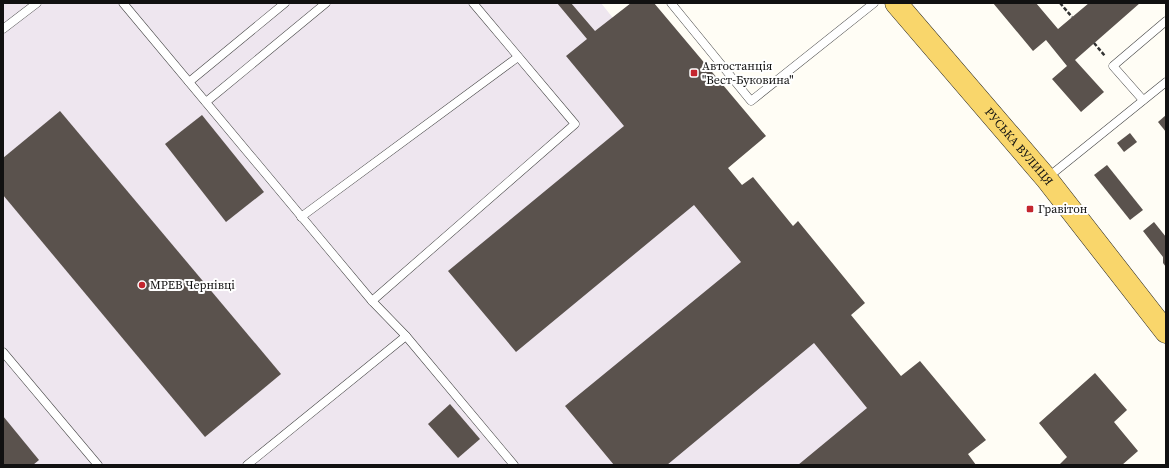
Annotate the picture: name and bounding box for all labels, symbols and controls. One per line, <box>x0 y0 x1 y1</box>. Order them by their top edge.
place label: Автостанція "Вест-Буковина" <box>702 58 794 88</box>
marker: Автостанція "Вест-Буковина" <box>689 68 699 78</box>
street label: РУСЬКА ВУЛИЦЯ <box>981 104 1057 189</box>
place label: Гравітон <box>1038 201 1088 217</box>
marker: Гравітон <box>1025 204 1035 214</box>
place label: МРЕВ Чернівці <box>150 277 235 293</box>
marker: МРЕВ Чернівці <box>137 280 147 290</box>

